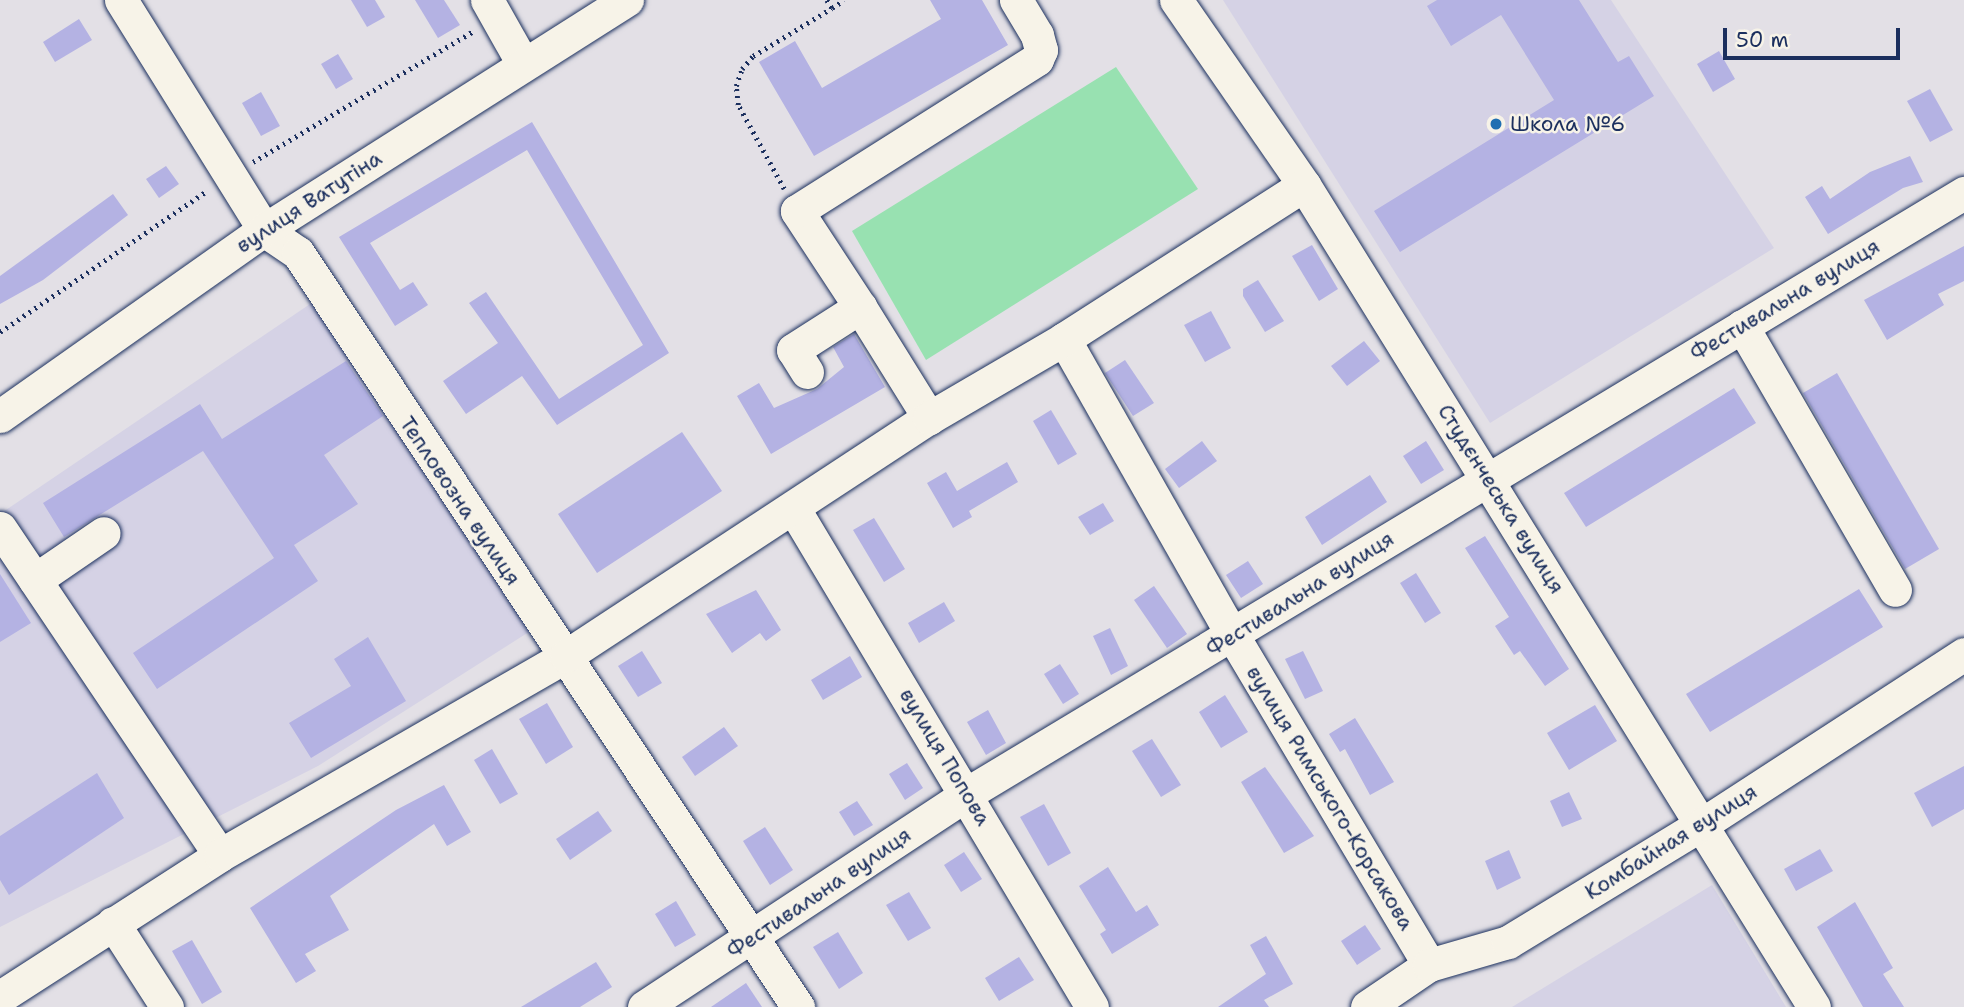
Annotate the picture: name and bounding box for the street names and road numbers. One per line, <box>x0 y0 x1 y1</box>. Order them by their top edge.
street label: вулиця Ватутіна <box>232 146 386 258</box>
street label: Фестивальна вулиця <box>1686 234 1884 366</box>
street label: Студєнчеська вулиця <box>1432 400 1570 598</box>
street label: Тепловозна вулиця <box>394 412 526 590</box>
street label: Фестивальна вулиця <box>1202 526 1398 662</box>
street label: вулиця Римського-Корсакова <box>1241 661 1419 935</box>
street label: вулиця Попова <box>894 684 996 830</box>
street label: Комбайная вулиця <box>1580 779 1762 905</box>
street label: Фестивальна вулиця <box>722 822 916 964</box>

